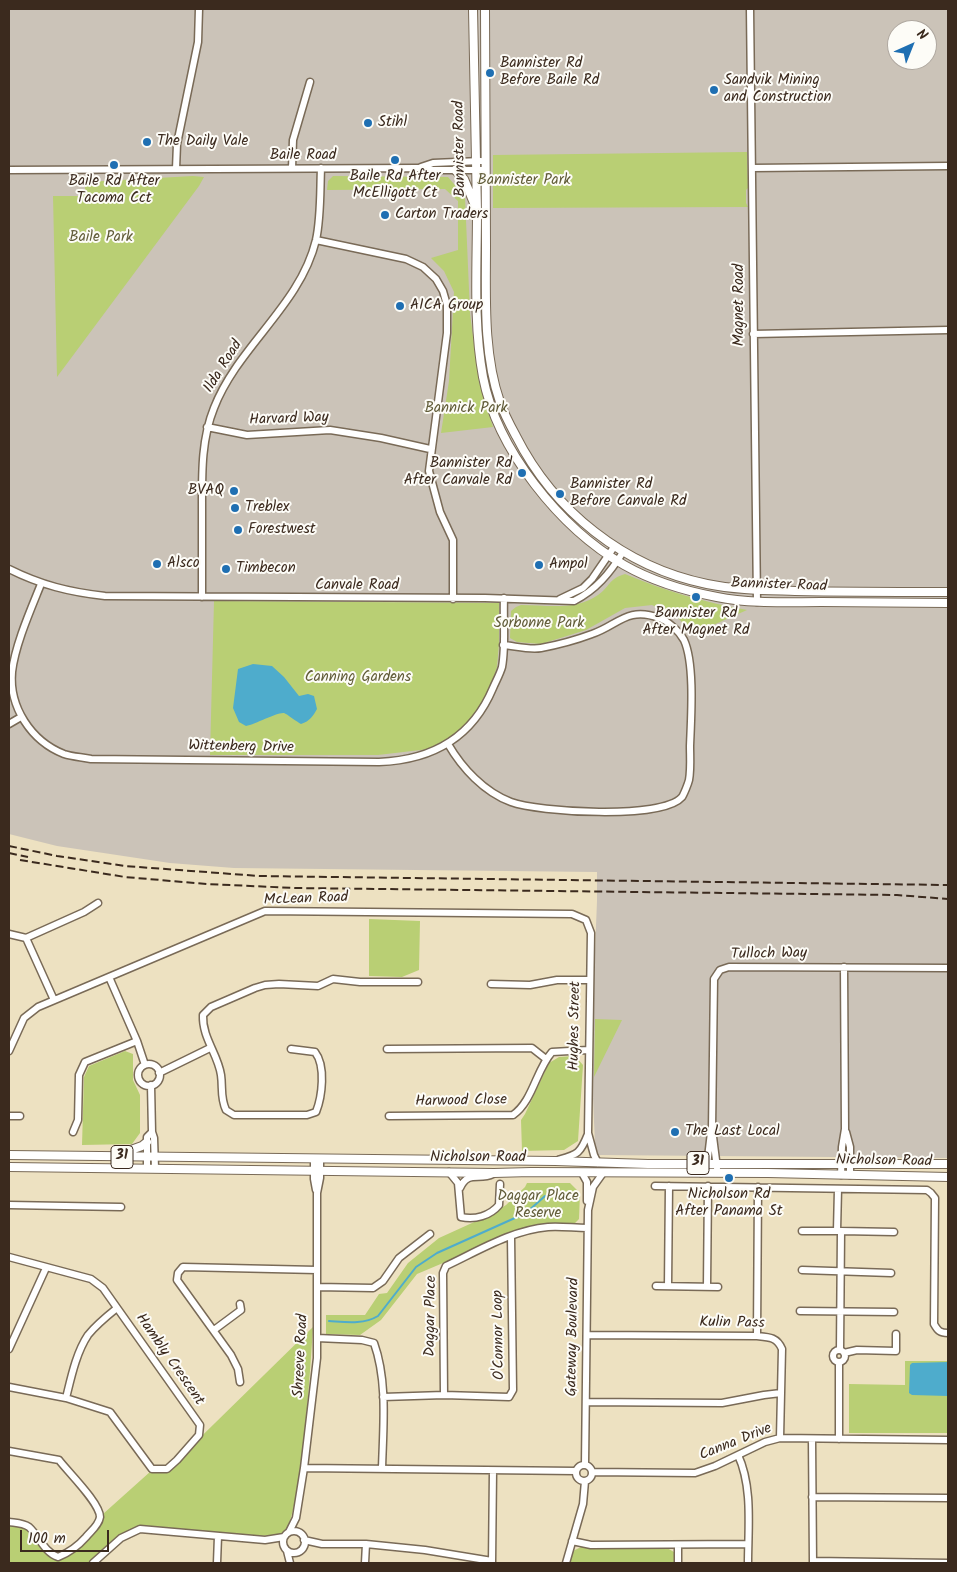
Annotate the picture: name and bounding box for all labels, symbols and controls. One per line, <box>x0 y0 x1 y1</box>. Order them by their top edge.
north arrow <box>887 20 937 70</box>
text: N <box>911 24 933 46</box>
place label: Bannister Rd Before Baile Rd <box>500 55 599 90</box>
marker: Bannister Rd Before Baile Rd <box>484 67 496 79</box>
place label: Sandvik Mining and Construction <box>724 72 832 107</box>
marker: Sandvik Mining and Construction <box>708 84 720 96</box>
street label: Bannister Road <box>451 101 471 197</box>
place label: Stihl <box>378 114 407 132</box>
marker: Stihl <box>362 117 374 129</box>
place label: The Daily Vale <box>157 133 248 151</box>
marker: The Daily Vale <box>141 136 153 148</box>
street label: Baile Road <box>270 147 336 165</box>
marker: Baile Rd After McElligott Ct <box>389 154 401 166</box>
marker: Baile Rd After Tacoma Cct <box>108 159 120 171</box>
place label: Baile Rd After McElligott Ct <box>349 168 441 203</box>
park label: Bannister Park <box>477 172 571 190</box>
place label: Baile Rd After Tacoma Cct <box>68 173 160 208</box>
place label: Carton Traders <box>395 206 488 224</box>
marker: Carton Traders <box>379 209 391 221</box>
park label: Baile Park <box>69 229 133 247</box>
street label: Magnet Road <box>731 264 749 346</box>
place label: AICA Group <box>410 297 483 315</box>
marker: AICA Group <box>394 300 406 312</box>
street label: Ilda Road <box>201 337 247 397</box>
park label: Bannick Park <box>424 400 508 418</box>
street label: Harvard Way <box>249 410 329 430</box>
place label: Bannister Rd After Canvale Rd <box>404 455 512 490</box>
marker: Bannister Rd After Canvale Rd <box>516 467 528 479</box>
place label: Bannister Rd Before Canvale Rd <box>570 476 687 511</box>
place label: BVAQ <box>188 482 224 500</box>
marker: BVAQ <box>228 485 240 497</box>
marker: Bannister Rd Before Canvale Rd <box>554 488 566 500</box>
place label: Treblex <box>245 499 289 517</box>
marker: Treblex <box>229 502 241 514</box>
place label: Forestwest <box>248 521 316 539</box>
marker: Forestwest <box>232 524 244 536</box>
place label: Alsco <box>167 555 200 573</box>
place label: Ampol <box>549 556 588 574</box>
marker: Alsco <box>151 558 163 570</box>
marker: Ampol <box>533 559 545 571</box>
place label: Timbecon <box>236 560 296 578</box>
marker: Timbecon <box>220 563 232 575</box>
street label: Bannister Road <box>731 575 827 597</box>
street label: Canvale Road <box>315 577 399 595</box>
marker: Bannister Rd After Magnet Rd <box>690 591 702 603</box>
place label: Bannister Rd After Magnet Rd <box>642 605 750 640</box>
park label: Sorbonne Park <box>494 615 584 633</box>
park label: Canning Gardens <box>305 669 411 687</box>
street label: Wittenberg Drive <box>188 738 294 758</box>
street label: McLean Road <box>263 890 349 910</box>
street label: Tulloch Way <box>731 945 807 965</box>
street label: Hughes Street <box>566 981 586 1071</box>
street label: Harwood Close <box>415 1092 507 1112</box>
place label: The Last Local <box>685 1123 780 1141</box>
marker: The Last Local <box>669 1126 681 1138</box>
road number: 31 <box>111 1146 133 1168</box>
street label: Nicholson Road <box>430 1149 526 1167</box>
road number: 31 <box>687 1152 709 1174</box>
street label: Nicholson Road <box>836 1152 932 1172</box>
marker: Nicholson Rd After Panama St <box>723 1172 735 1184</box>
place label: Nicholson Rd After Panama St <box>675 1186 783 1221</box>
park label: Daggar Place Reserve <box>497 1188 579 1223</box>
street label: Daggar Place <box>422 1275 442 1357</box>
street label: Gateway Boulevard <box>564 1277 584 1397</box>
street label: O'Connor Loop <box>490 1290 510 1380</box>
street label: Hambly Crescent <box>131 1311 207 1409</box>
street label: Shreeve Road <box>291 1314 313 1398</box>
street label: Kulin Pass <box>699 1314 765 1334</box>
street label: Canna Drive <box>697 1420 775 1466</box>
scale bar <box>22 1520 111 1552</box>
text: 100 m <box>28 1527 66 1551</box>

